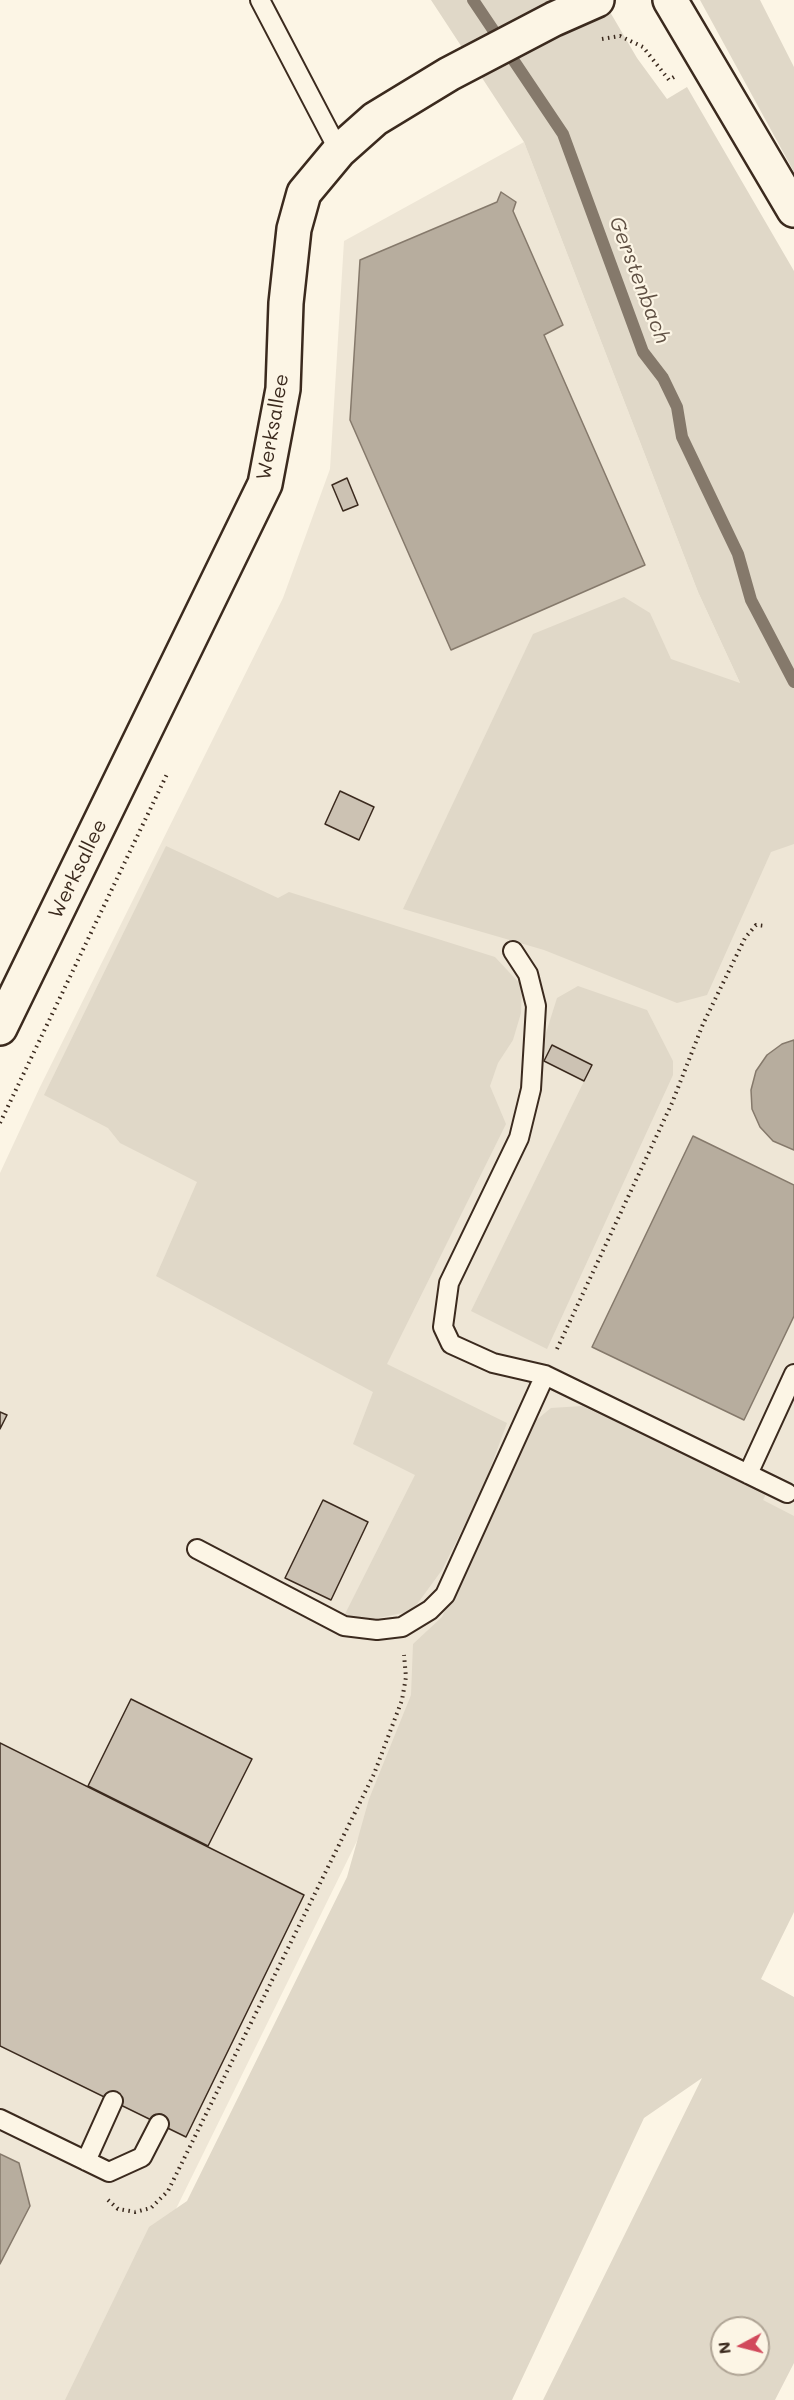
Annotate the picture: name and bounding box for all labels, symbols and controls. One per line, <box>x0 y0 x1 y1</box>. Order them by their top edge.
water label: Gerstenbach <box>603 213 675 347</box>
street label: Werksallee <box>252 372 294 482</box>
street label: Werksallee <box>44 815 112 923</box>
north arrow <box>710 2316 770 2376</box>
text: N <box>712 2341 735 2355</box>

